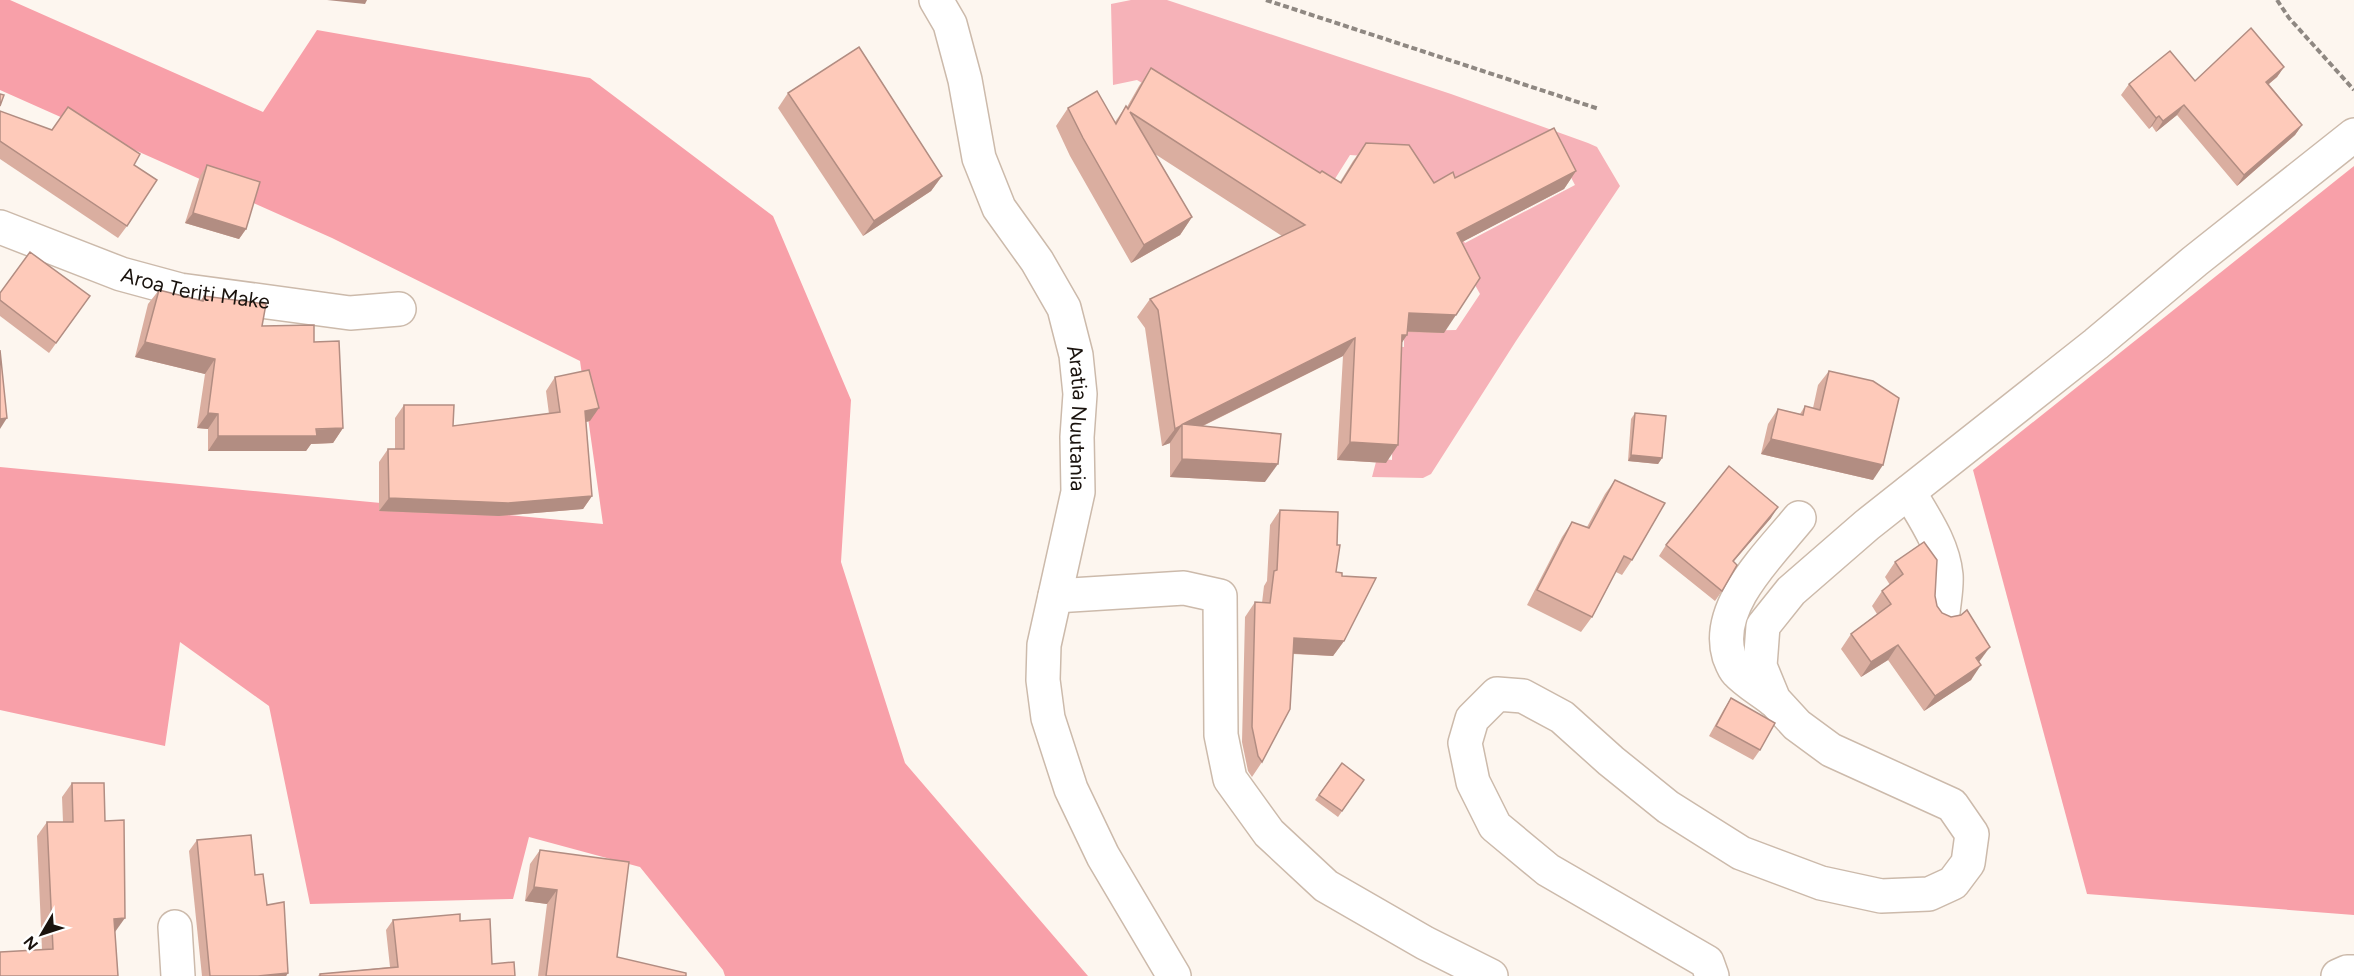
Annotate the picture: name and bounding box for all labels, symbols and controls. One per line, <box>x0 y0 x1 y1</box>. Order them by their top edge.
street label: Aroa Teriti Make <box>118 262 272 314</box>
street label: Aratia Nuutania <box>1062 342 1093 491</box>
north arrow <box>12 904 72 964</box>
text: N <box>19 932 42 954</box>

